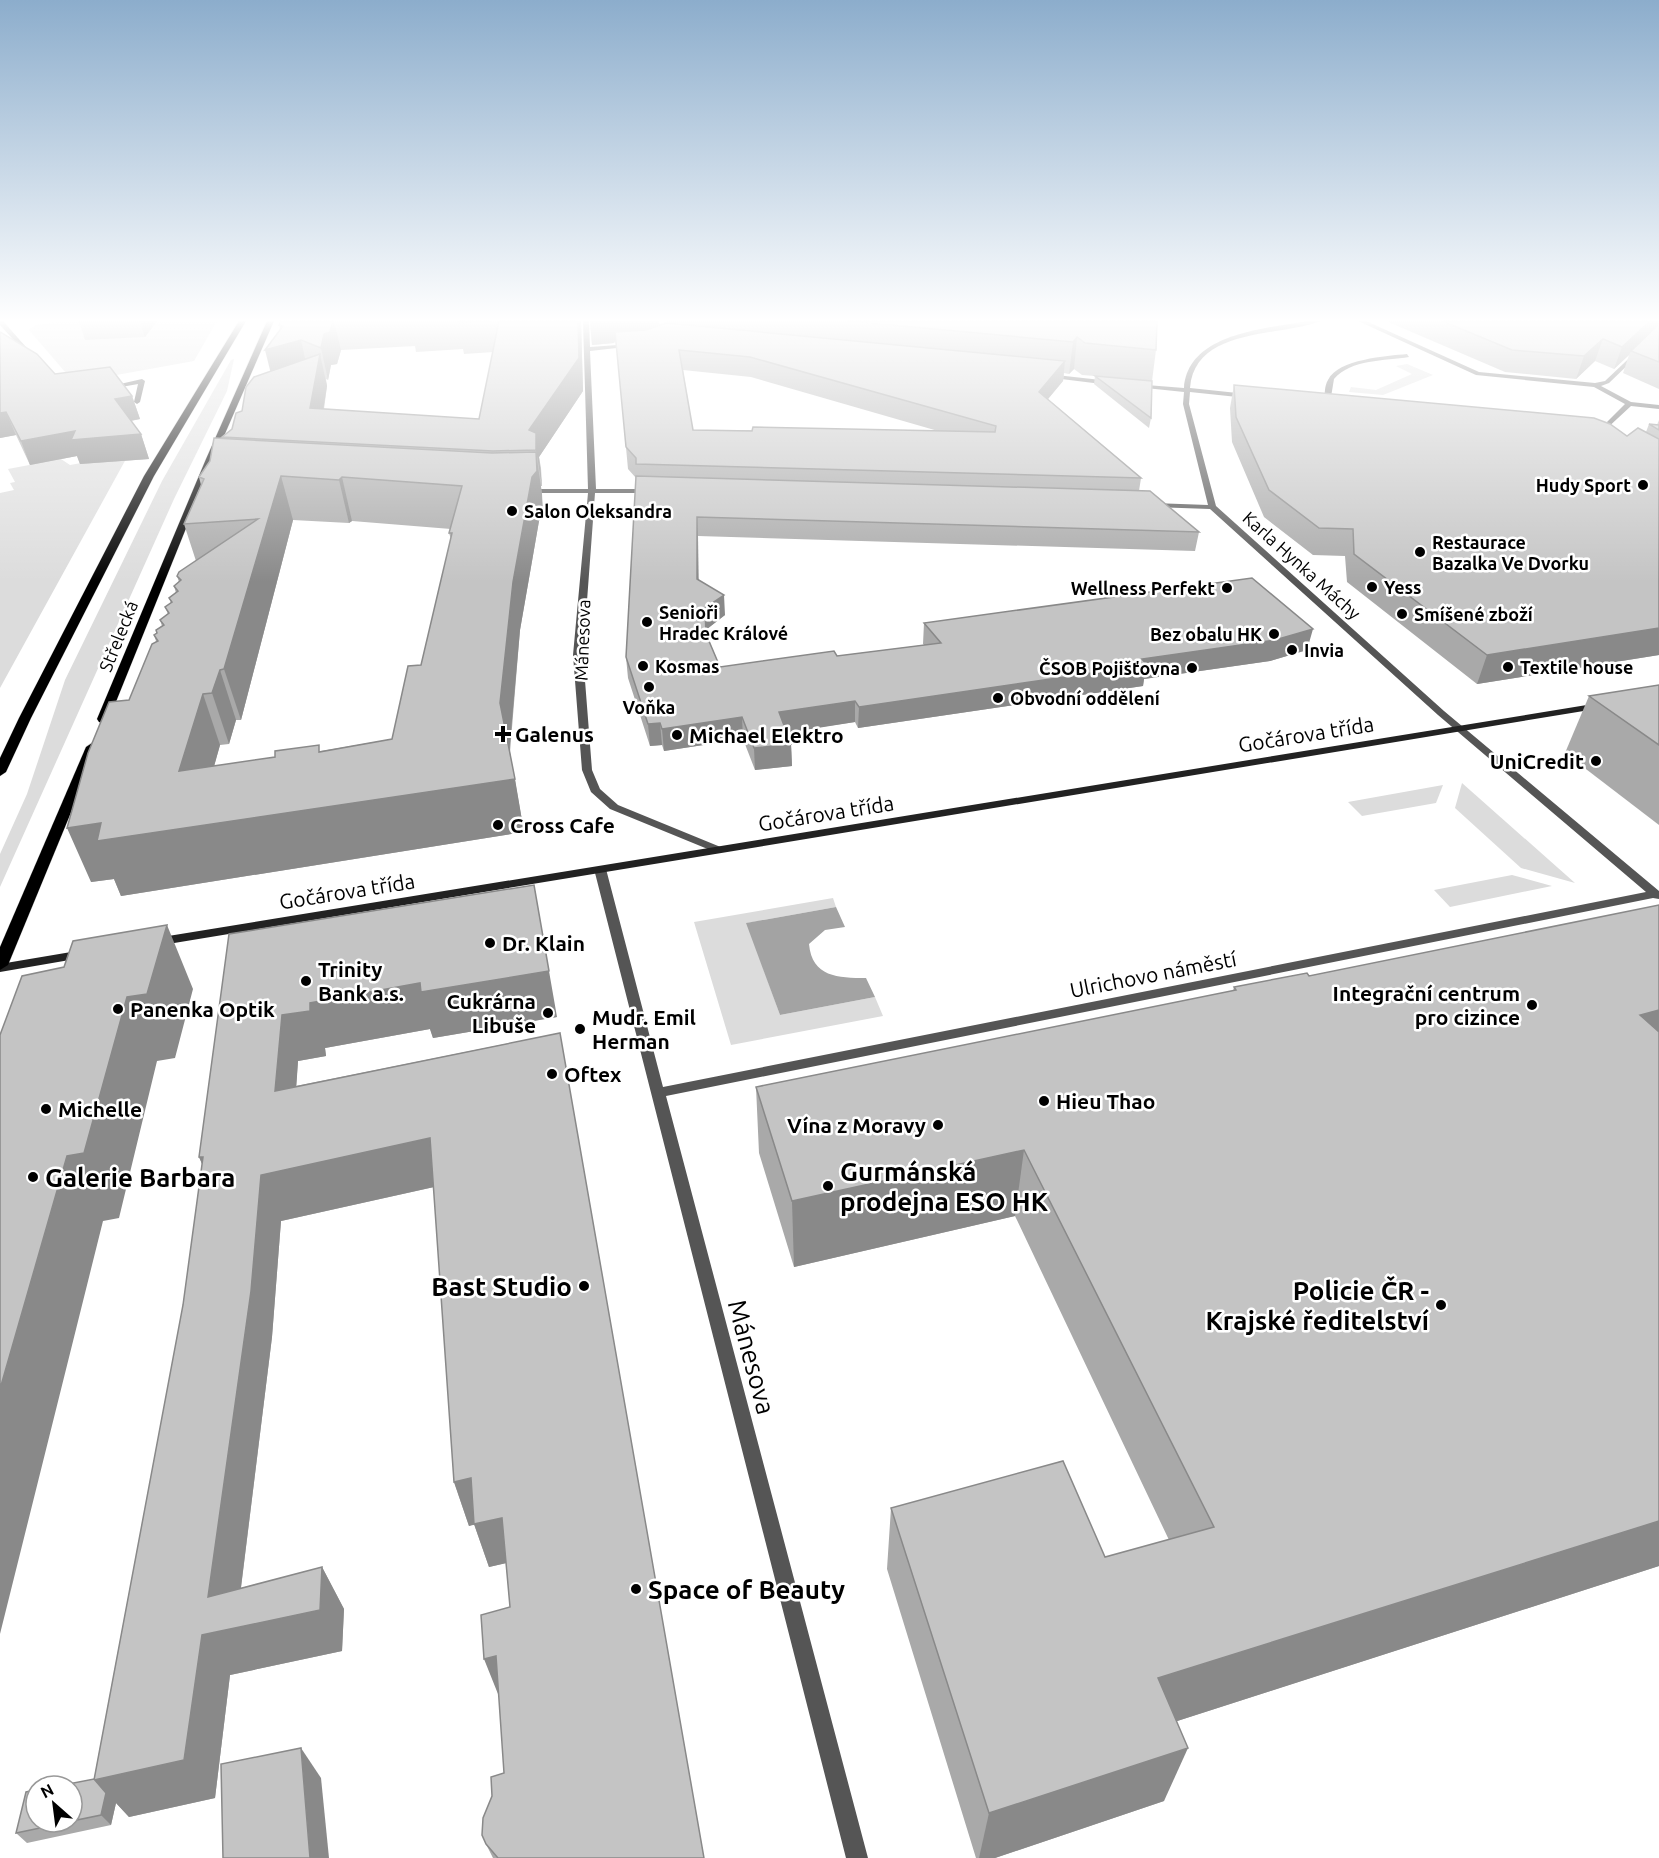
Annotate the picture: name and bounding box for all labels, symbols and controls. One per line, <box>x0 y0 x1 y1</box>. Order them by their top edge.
place label: Hudy Sport <box>1536 475 1631 495</box>
marker: Hudy Sport <box>1636 478 1650 492</box>
place label: Salon Oleksandra <box>524 501 672 521</box>
marker: Salon Oleksandra <box>505 504 519 518</box>
street label: Karla Hynka Máchy <box>1239 507 1365 623</box>
place label: Restaurace Bazalka Ve Dvorku <box>1432 532 1589 573</box>
marker: Restaurace Bazalka Ve Dvorku <box>1413 545 1427 559</box>
place label: Yess <box>1384 577 1422 597</box>
place label: Wellness Perfekt <box>1071 578 1215 598</box>
marker: Yess <box>1365 580 1379 594</box>
marker: Wellness Perfekt <box>1220 581 1234 595</box>
street label: Střelecká <box>95 598 141 674</box>
street label: Mánesova <box>571 599 593 681</box>
place label: Senioři Hradec Králové <box>659 602 788 643</box>
place label: Smíšené zboží <box>1414 604 1533 624</box>
marker: Smíšené zboží <box>1395 607 1409 621</box>
marker: Senioři Hradec Králové <box>640 615 654 629</box>
place label: Bez obalu HK <box>1150 624 1262 644</box>
marker: Bez obalu HK <box>1267 627 1281 641</box>
place label: Invia <box>1304 640 1344 660</box>
marker: Invia <box>1285 643 1299 657</box>
place label: Kosmas <box>655 656 720 676</box>
place label: ČSOB Pojišťovna <box>1039 657 1180 678</box>
place label: Textile house <box>1520 657 1633 677</box>
marker: Kosmas <box>636 659 650 673</box>
marker: Textile house <box>1501 660 1515 674</box>
marker: ČSOB Pojišťovna <box>1185 661 1199 675</box>
marker: Voňka <box>642 680 656 694</box>
place label: Obvodní oddělení <box>1010 688 1160 708</box>
marker: Obvodní oddělení <box>991 691 1005 705</box>
place label: Voňka <box>623 697 675 717</box>
street label: Gočárova třída <box>1236 711 1376 757</box>
place label: Galenus <box>515 722 594 746</box>
place label: Michael Elektro <box>689 723 844 747</box>
marker: Galenus <box>496 727 510 741</box>
marker: Michael Elektro <box>670 728 684 742</box>
place label: UniCredit <box>1490 749 1584 773</box>
marker: UniCredit <box>1589 754 1603 768</box>
street label: Gočárova třída <box>756 790 896 836</box>
place label: Cross Cafe <box>510 813 615 837</box>
marker: Cross Cafe <box>491 818 505 832</box>
street label: Gočárova třída <box>277 868 417 914</box>
place label: Dr. Klain <box>502 931 585 955</box>
marker: Dr. Klain <box>483 936 497 950</box>
street label: Ulrichovo náměstí <box>1068 946 1239 1002</box>
place label: Trinity Bank a.s. <box>318 957 404 1005</box>
marker: Trinity Bank a.s. <box>299 974 313 988</box>
place label: Integrační centrum pro cizince <box>1333 981 1520 1029</box>
place label: Cukrárna Libuše <box>447 989 536 1037</box>
place label: Panenka Optik <box>130 997 275 1021</box>
marker: Integrační centrum pro cizince <box>1525 998 1539 1012</box>
marker: Panenka Optik <box>111 1002 125 1016</box>
place label: Mudr. Emil Herman <box>592 1005 696 1053</box>
marker: Cukrárna Libuše <box>541 1006 555 1020</box>
marker: Mudr. Emil Herman <box>573 1022 587 1036</box>
place label: Oftex <box>564 1062 622 1086</box>
marker: Oftex <box>545 1067 559 1081</box>
place label: Hieu Thao <box>1056 1089 1155 1113</box>
marker: Hieu Thao <box>1037 1094 1051 1108</box>
place label: Michelle <box>58 1097 142 1121</box>
marker: Michelle <box>39 1102 53 1116</box>
place label: Vína z Moravy <box>787 1113 926 1137</box>
marker: Vína z Moravy <box>931 1118 945 1132</box>
place label: Gurmánská prodejna ESO HK <box>840 1157 1049 1216</box>
place label: Galerie Barbara <box>45 1163 235 1192</box>
marker: Galerie Barbara <box>26 1170 40 1184</box>
marker: Gurmánská prodejna ESO HK <box>821 1179 835 1193</box>
place label: Bast Studio <box>431 1272 572 1301</box>
place label: Policie ČR - Krajské ředitelství <box>1206 1275 1429 1335</box>
marker: Bast Studio <box>577 1279 591 1293</box>
street label: Mánesova <box>723 1296 781 1418</box>
marker: Policie ČR - Krajské ředitelství <box>1434 1298 1448 1312</box>
place label: Space of Beauty <box>648 1575 845 1604</box>
marker: Space of Beauty <box>629 1582 643 1596</box>
north arrow <box>24 1774 84 1834</box>
text: N <box>37 1780 56 1802</box>

